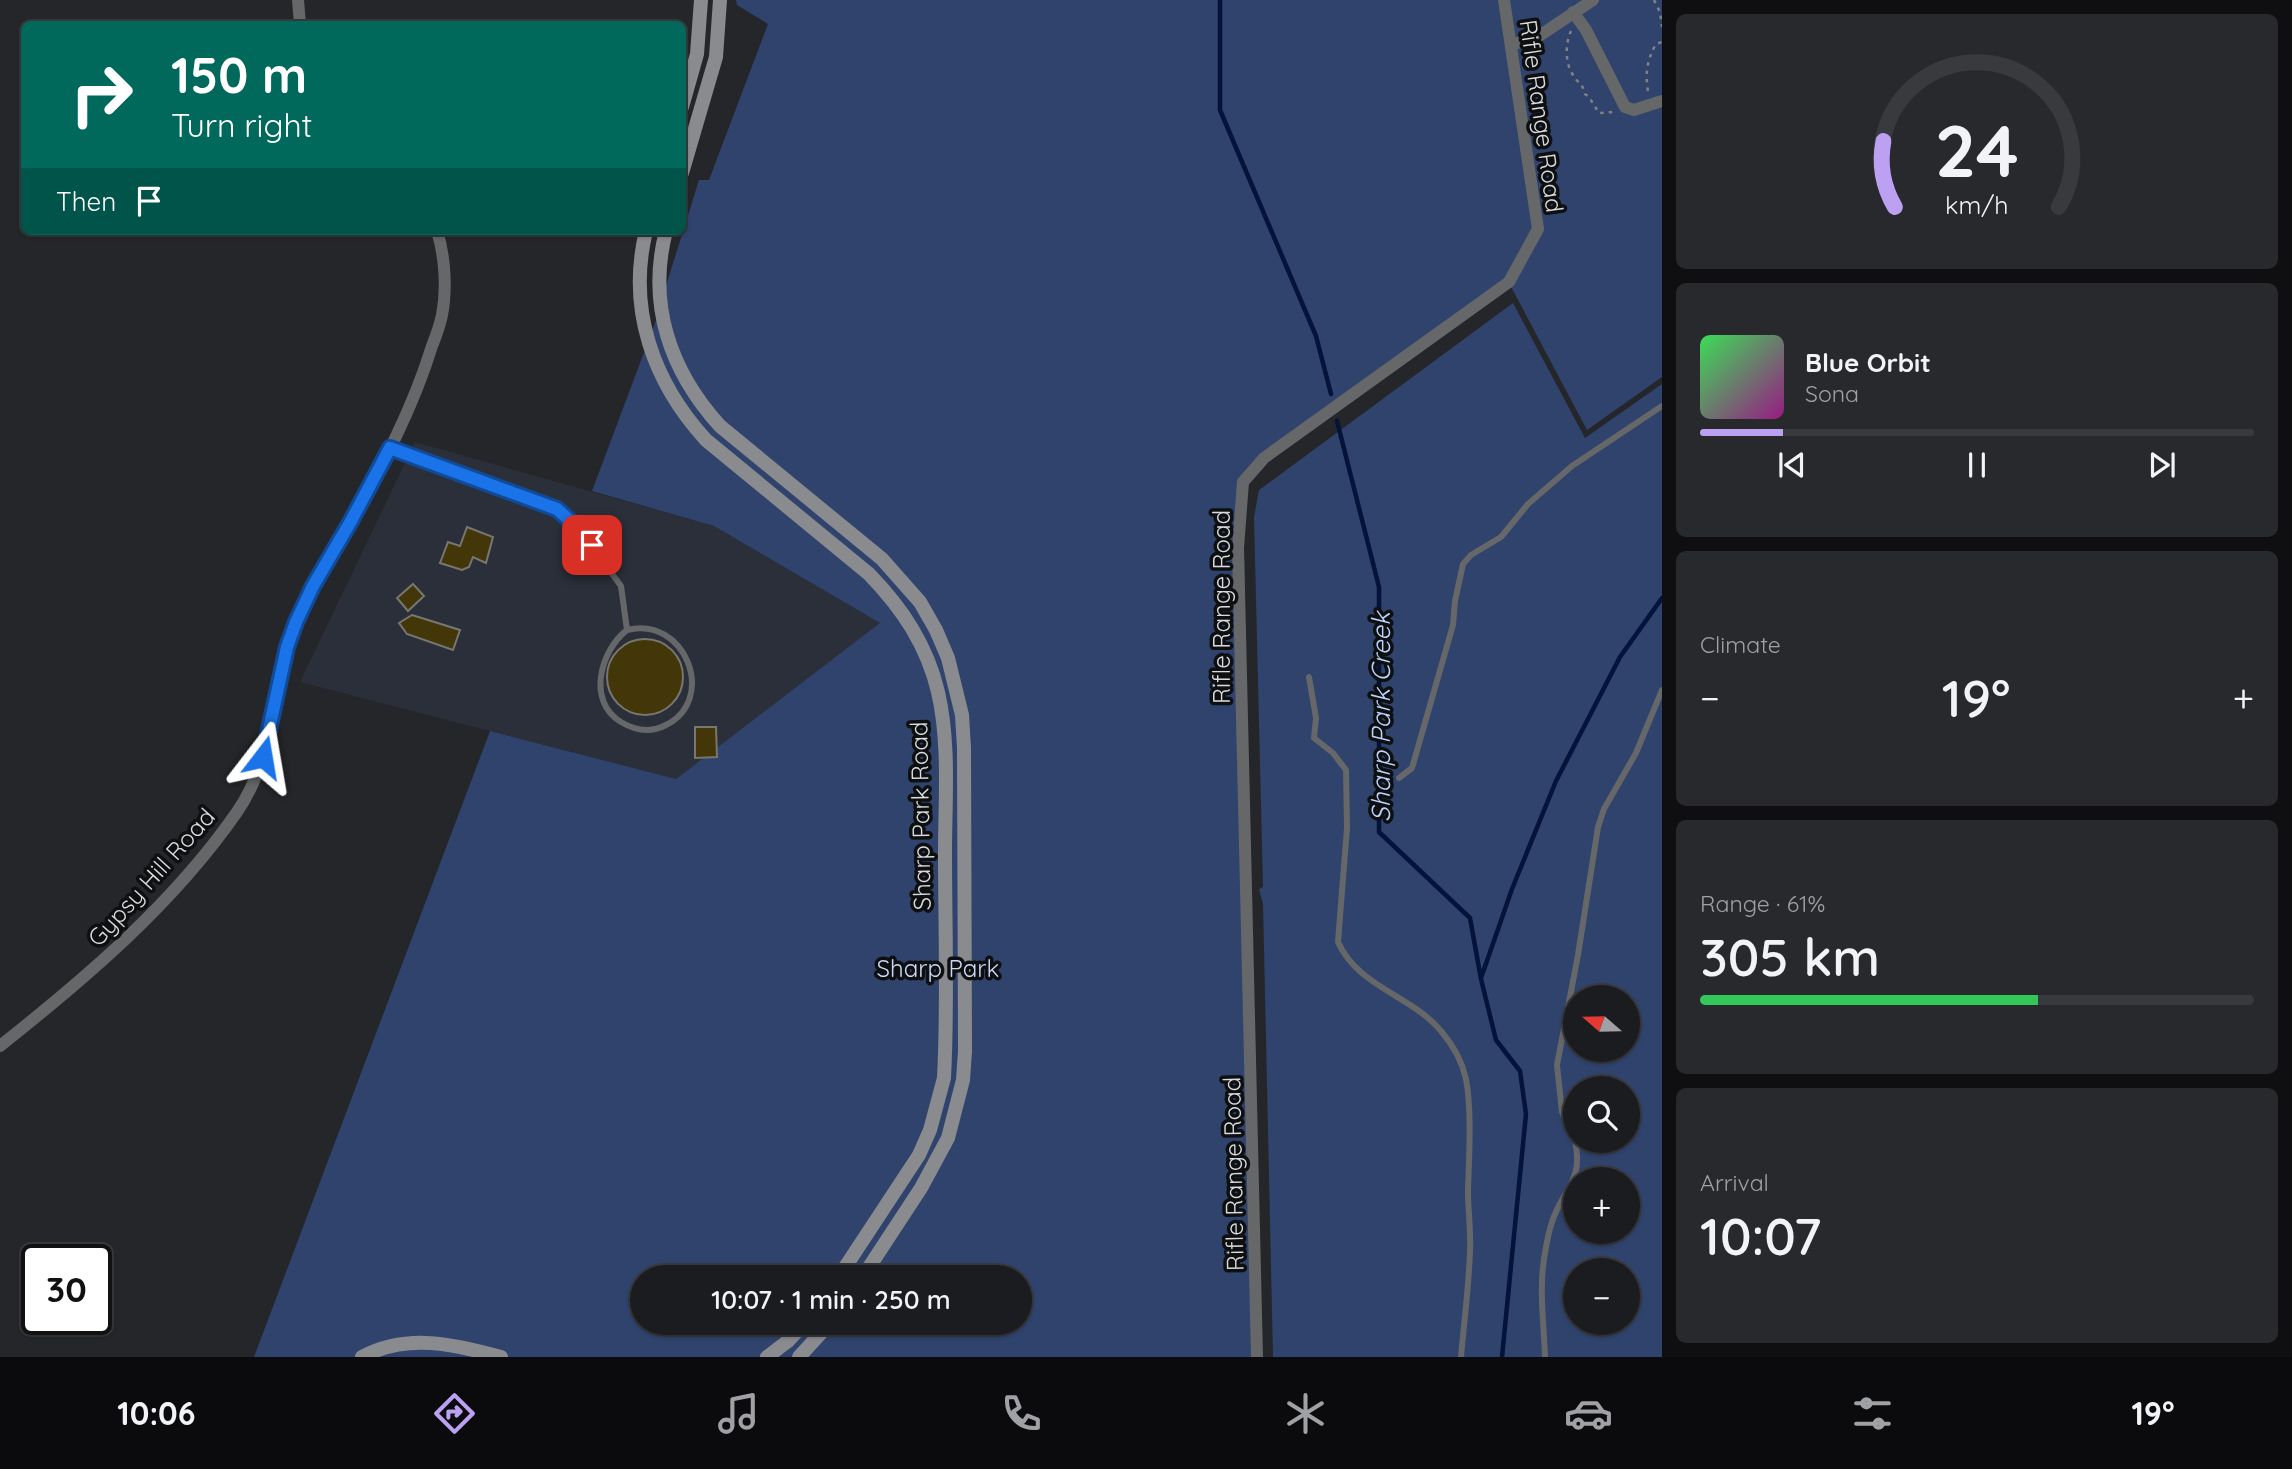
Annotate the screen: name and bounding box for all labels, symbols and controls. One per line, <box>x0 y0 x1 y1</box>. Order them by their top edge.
street label: Rifle Range Road <box>1514 18 1570 214</box>
text: 150 m <box>171 44 307 105</box>
icon: right <box>56 49 147 140</box>
text: Turn right <box>171 105 312 145</box>
text: 24 <box>1935 105 2019 196</box>
icon: arrive <box>130 182 168 220</box>
text: Then <box>56 185 116 218</box>
text: km/h <box>1945 189 2009 220</box>
text: Blue Orbit <box>1805 346 1931 379</box>
text: Sona <box>1805 379 1859 408</box>
icon: previous <box>1773 446 1811 484</box>
icon: pause <box>1958 446 1996 484</box>
icon: next <box>2143 446 2181 484</box>
street label: Rifle Range Road <box>1206 510 1236 704</box>
pin <box>562 515 622 575</box>
icon: arrive <box>573 526 611 564</box>
water label: Sharp Park Creek <box>1364 610 1397 822</box>
text: Climate <box>1700 630 1781 659</box>
text: 19° <box>1942 665 2011 730</box>
text: − <box>1700 674 1720 722</box>
text: + <box>2233 674 2254 722</box>
position arrow <box>226 720 300 794</box>
street label: Sharp Park Road <box>903 721 937 911</box>
street label: Gypsy Hill Road <box>81 802 221 952</box>
text: Range · 61% <box>1700 889 1825 918</box>
text: 305 km <box>1700 924 1880 989</box>
park label: Sharp Park <box>877 953 999 983</box>
north arrow <box>1563 985 1640 1062</box>
map controls <box>1563 985 1640 1335</box>
button: search <box>1563 1076 1640 1153</box>
street label: Rifle Range Road <box>1216 1077 1250 1271</box>
button: + <box>1563 1167 1640 1244</box>
text: Arrival <box>1700 1168 1769 1197</box>
text: 10:07 <box>1700 1203 1821 1268</box>
speed limit sign: 30 <box>21 1244 112 1335</box>
button: − <box>1563 1258 1640 1335</box>
text: 10:07 · 1 min · 250 m <box>711 1283 951 1316</box>
icon: directions <box>430 1389 479 1438</box>
icon: music <box>714 1389 763 1438</box>
icon: phone <box>997 1389 1046 1438</box>
icon: climate <box>1281 1389 1330 1438</box>
icon: car <box>1564 1389 1613 1438</box>
icon: filters <box>1848 1389 1897 1438</box>
text: 10:06 <box>117 1393 195 1433</box>
text: 19° <box>2131 1393 2175 1433</box>

